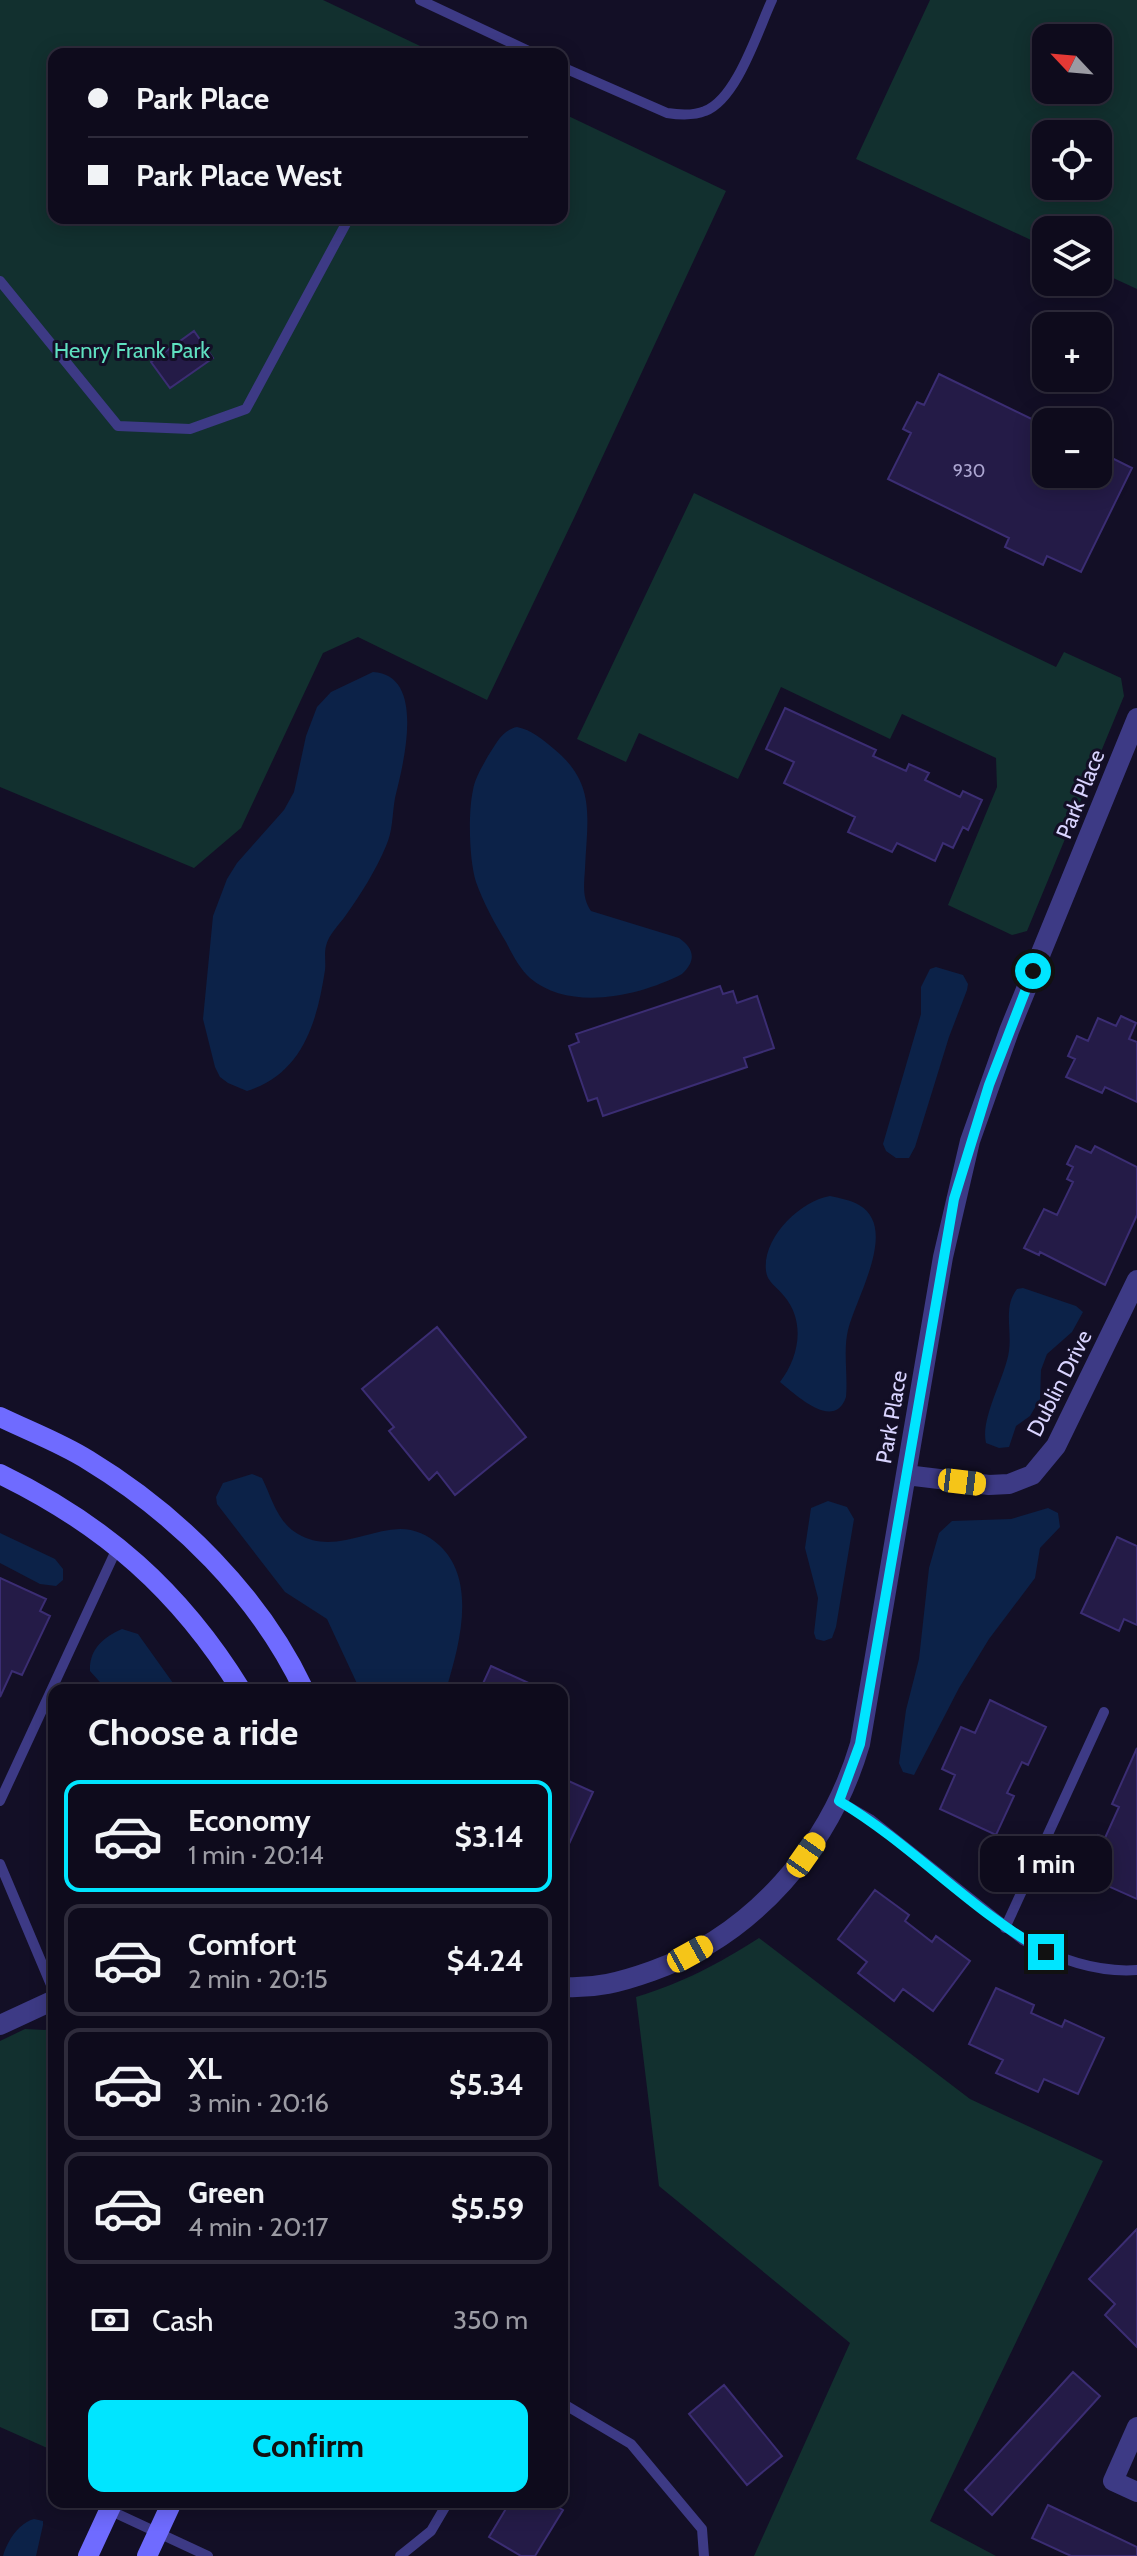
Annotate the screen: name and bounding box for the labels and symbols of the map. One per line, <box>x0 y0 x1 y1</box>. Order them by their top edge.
north arrow <box>1032 24 1112 104</box>
park label: Henry Frank Park <box>54 337 210 364</box>
house number: 930 <box>953 460 985 482</box>
street label: Park Place <box>1050 746 1111 843</box>
route start <box>1015 953 1051 989</box>
street label: Dublin Drive <box>1021 1325 1098 1441</box>
street label: Park Place <box>870 1368 913 1466</box>
car <box>937 1467 987 1497</box>
car <box>782 1828 830 1882</box>
callout: 1 min <box>980 1836 1112 1892</box>
car <box>663 1932 717 1976</box>
route end <box>1028 1934 1064 1970</box>

